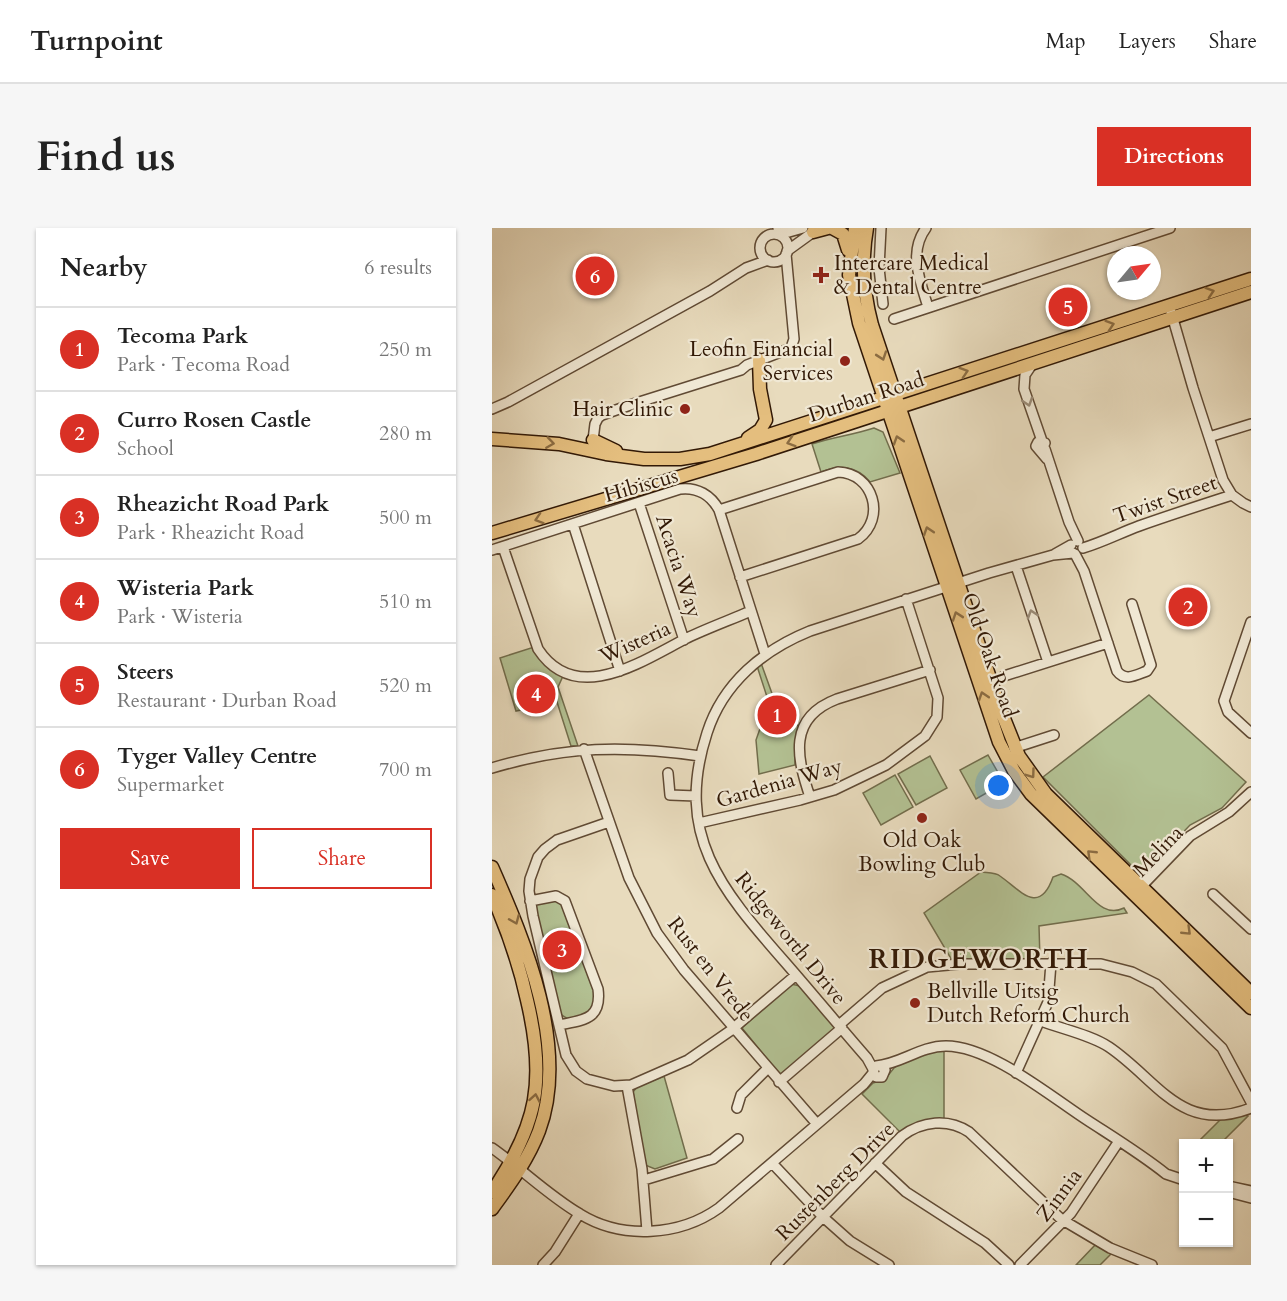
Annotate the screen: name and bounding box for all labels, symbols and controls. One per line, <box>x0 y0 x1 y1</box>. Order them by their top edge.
text: Turnpoint <box>30 22 163 60</box>
text: Map <box>1046 27 1086 56</box>
text: Layers <box>1119 27 1176 56</box>
text: Share <box>1209 27 1257 56</box>
button: Directions <box>1097 127 1251 186</box>
text: Find us <box>36 128 176 185</box>
north arrow <box>1107 246 1161 300</box>
place label: Intercare Medical & Dental Centre <box>834 249 989 302</box>
text: Nearby <box>60 250 148 285</box>
text: 6 results <box>364 254 432 281</box>
pin: 6 <box>576 254 614 298</box>
marker: Intercare Medical & Dental Centre <box>812 266 830 284</box>
pin: 5 <box>1048 284 1088 329</box>
one-way arrow <box>1204 287 1215 299</box>
one-way arrow <box>1104 320 1115 332</box>
text: Tecoma Park <box>117 321 248 351</box>
place label: Leofin Financial Services <box>689 335 833 388</box>
text: 1 <box>74 336 85 363</box>
text: 250 m <box>379 336 432 363</box>
one-way arrow <box>875 350 887 360</box>
text: Park · Tecoma Road <box>117 351 290 378</box>
marker: Leofin Financial Services <box>838 354 852 368</box>
street label: Durban Road <box>804 365 928 430</box>
one-way arrow <box>958 367 969 379</box>
place label: Hair Clinic <box>572 395 673 424</box>
one-way arrow <box>1021 396 1033 407</box>
marker: Hair Clinic <box>678 402 692 416</box>
text: Curro Rosen Castle <box>117 405 311 435</box>
text: 2 <box>74 420 85 447</box>
text: 280 m <box>379 420 432 447</box>
text: School <box>117 435 174 462</box>
one-way arrow <box>786 435 797 448</box>
one-way arrow <box>893 435 905 446</box>
one-way arrow <box>546 436 555 448</box>
street label: Hibiscus <box>601 461 682 510</box>
street label: Twist Street <box>1109 468 1221 531</box>
text: Rheazicht Road Park <box>117 489 329 519</box>
text: 3 <box>74 504 85 531</box>
text: 500 m <box>379 504 432 531</box>
street label: Acacia Way <box>648 511 709 622</box>
one-way arrow <box>534 512 545 524</box>
text: Park · Rheazicht Road <box>117 519 304 546</box>
one-way arrow <box>923 526 935 537</box>
text: Wisteria Park <box>117 573 254 603</box>
pin: 2 <box>1168 584 1208 629</box>
text: 4 <box>74 588 85 615</box>
text: 510 m <box>379 588 432 615</box>
street label: Old Oak Road <box>955 589 1024 722</box>
text: Park · Wisteria <box>117 603 243 630</box>
one-way arrow <box>1027 609 1040 620</box>
one-way arrow <box>951 611 964 622</box>
street label: Wisteria <box>594 614 675 671</box>
text: Steers <box>117 657 174 687</box>
text: 5 <box>74 672 85 699</box>
text: 520 m <box>379 672 432 699</box>
pin: 4 <box>516 672 555 716</box>
text: Restaurant · Durban Road <box>117 687 337 714</box>
one-way arrow <box>978 691 991 702</box>
pin: 1 <box>758 692 796 738</box>
text: Tyger Valley Centre <box>117 741 317 771</box>
street label: Gardenia Way <box>713 752 846 815</box>
text: 6 <box>74 756 85 783</box>
text: 700 m <box>379 756 432 783</box>
one-way arrow <box>1024 768 1035 779</box>
text: Supermarket <box>117 771 224 798</box>
your location <box>984 771 1013 800</box>
marker: Old Oak Bowling Club <box>915 811 929 825</box>
street label: Melina <box>1127 819 1190 884</box>
place label: Old Oak Bowling Club <box>858 826 986 879</box>
button: Save <box>60 828 240 889</box>
button: Share <box>252 828 432 889</box>
one-way arrow <box>1088 850 1099 861</box>
street label: Ridgeworth Drive <box>728 866 853 1011</box>
street label: Rust en Vrede <box>660 911 761 1028</box>
one-way arrow <box>508 914 520 925</box>
one-way arrow <box>1180 924 1191 935</box>
pin: 3 <box>542 928 582 972</box>
district label: RIDGEWORTH <box>869 941 1089 978</box>
place label: Bellville Uitsig Dutch Reform Church <box>927 977 1130 1030</box>
marker: Bellville Uitsig Dutch Reform Church <box>908 996 922 1010</box>
one-way arrow <box>528 1093 541 1103</box>
street label: Rustenberg Drive <box>769 1115 901 1247</box>
map controls <box>1179 1139 1233 1247</box>
button: + <box>1179 1139 1233 1193</box>
street label: Zinnia <box>1030 1163 1089 1228</box>
button: − <box>1179 1193 1233 1247</box>

